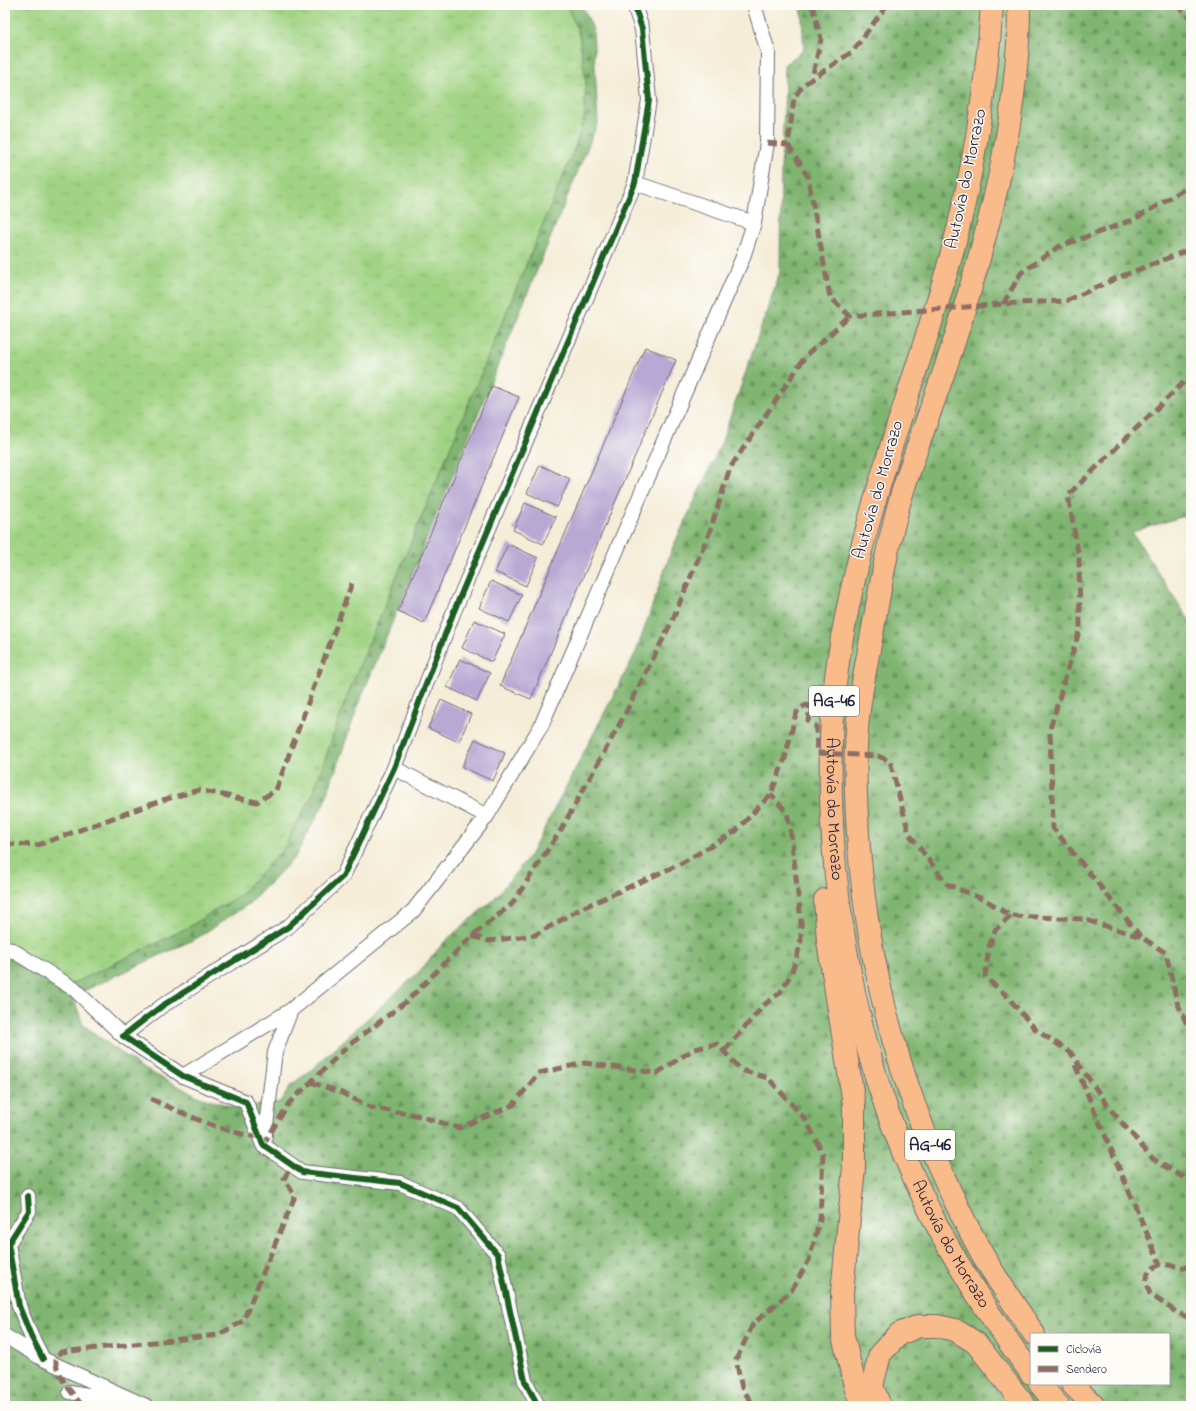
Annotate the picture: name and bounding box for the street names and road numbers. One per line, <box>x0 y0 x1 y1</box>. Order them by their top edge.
street label: Autovía do Morrazo <box>939 106 995 252</box>
street label: Autovía do Morrazo <box>847 418 911 562</box>
road number: AG-46 <box>809 686 859 716</box>
street label: Autovía do Morrazo <box>818 737 849 882</box>
road number: AG-46 <box>905 1130 955 1160</box>
street label: Autovía do Morrazo <box>904 1176 996 1314</box>

